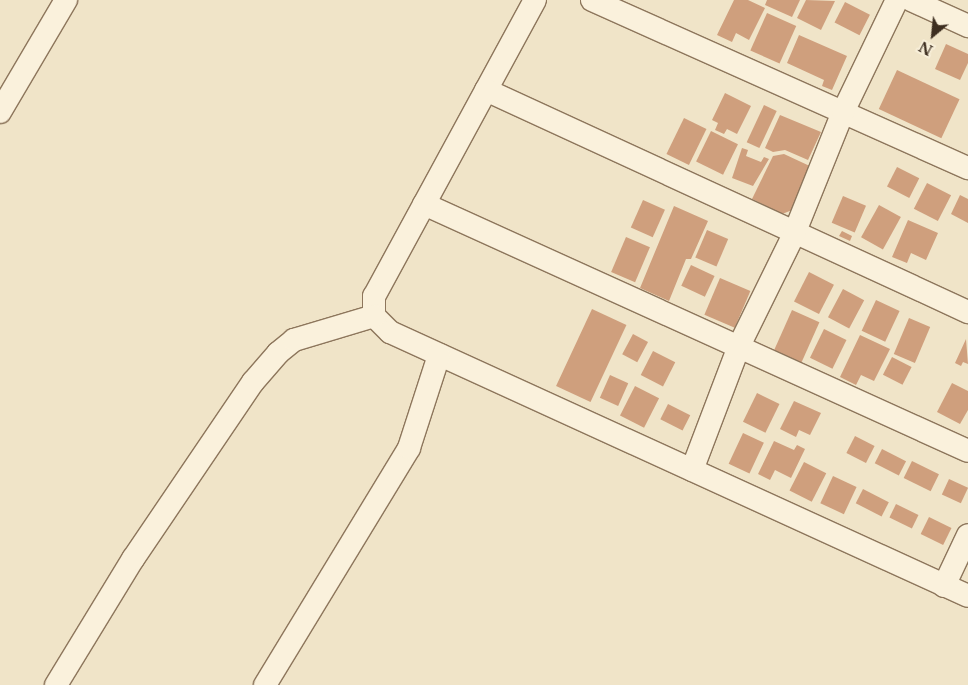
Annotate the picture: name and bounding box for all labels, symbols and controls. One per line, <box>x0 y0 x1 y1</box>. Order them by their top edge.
north arrow <box>908 10 958 60</box>
text: N <box>916 37 936 59</box>

